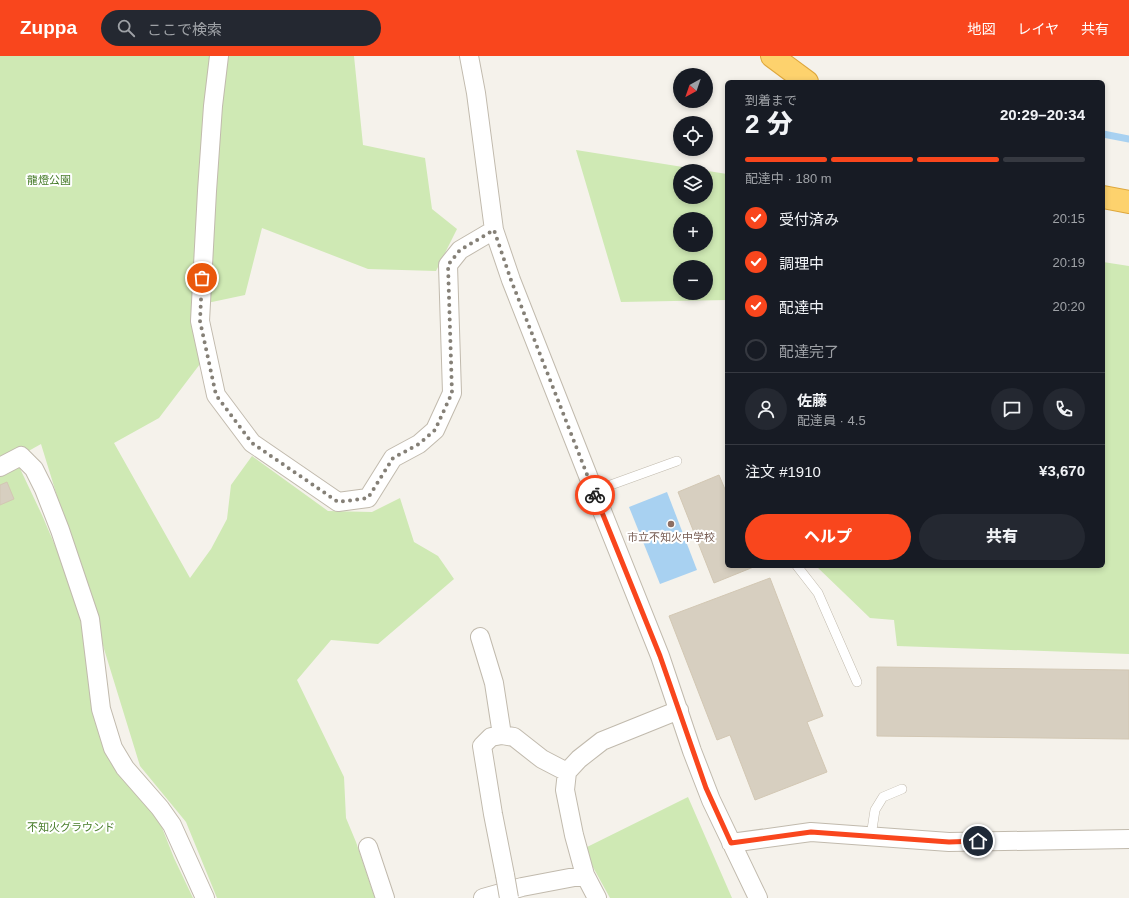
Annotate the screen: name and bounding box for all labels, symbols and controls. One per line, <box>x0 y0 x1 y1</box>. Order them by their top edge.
search box <box>101 10 381 46</box>
text: Zuppa <box>20 17 77 38</box>
icon: search <box>115 17 137 39</box>
text: ここで検索 <box>147 21 222 38</box>
text: 地図 <box>967 21 995 37</box>
text: レイヤ <box>1017 21 1059 37</box>
text: 共有 <box>1081 21 1109 37</box>
north arrow <box>673 68 713 108</box>
map controls <box>673 68 713 300</box>
text: 到着まで <box>745 93 797 108</box>
text: 20:29–20:34 <box>1000 106 1085 123</box>
text: 2 分 <box>745 109 793 139</box>
button: locate <box>673 116 713 156</box>
button: layers <box>673 164 713 204</box>
text: 配達中 · 180 m <box>745 171 832 186</box>
park label: 龍燈公園 <box>27 174 71 186</box>
icon: check <box>745 207 767 229</box>
text: 受付済み <box>779 211 839 228</box>
text: 20:15 <box>1052 211 1085 226</box>
button: + <box>673 212 713 252</box>
icon: check <box>745 251 767 273</box>
text: 調理中 <box>779 255 824 272</box>
text: 20:19 <box>1052 255 1085 270</box>
button: − <box>673 260 713 300</box>
pin <box>185 261 219 295</box>
icon: bag <box>191 267 213 289</box>
icon: check <box>745 295 767 317</box>
text: 配達中 <box>779 299 824 316</box>
text: 20:20 <box>1052 299 1085 314</box>
text: 配達完了 <box>779 343 839 360</box>
button: person <box>745 388 787 430</box>
button: chat <box>991 388 1033 430</box>
button: phone <box>1043 388 1085 430</box>
text: 佐藤 <box>797 392 827 409</box>
text: 配達員 · 4.5 <box>797 413 866 428</box>
text: ¥3,670 <box>1039 462 1085 479</box>
text: 注文 #1910 <box>745 463 821 480</box>
courier <box>575 475 615 515</box>
icon: bike <box>584 484 606 506</box>
button: ヘルプ <box>745 514 911 560</box>
button: 共有 <box>919 514 1085 560</box>
marker: 市立不知火中学校 <box>666 519 676 529</box>
place label: 市立不知火中学校 <box>627 531 715 543</box>
park label: 不知火グラウンド <box>27 821 115 833</box>
pin <box>961 824 995 858</box>
icon: home <box>967 830 989 852</box>

